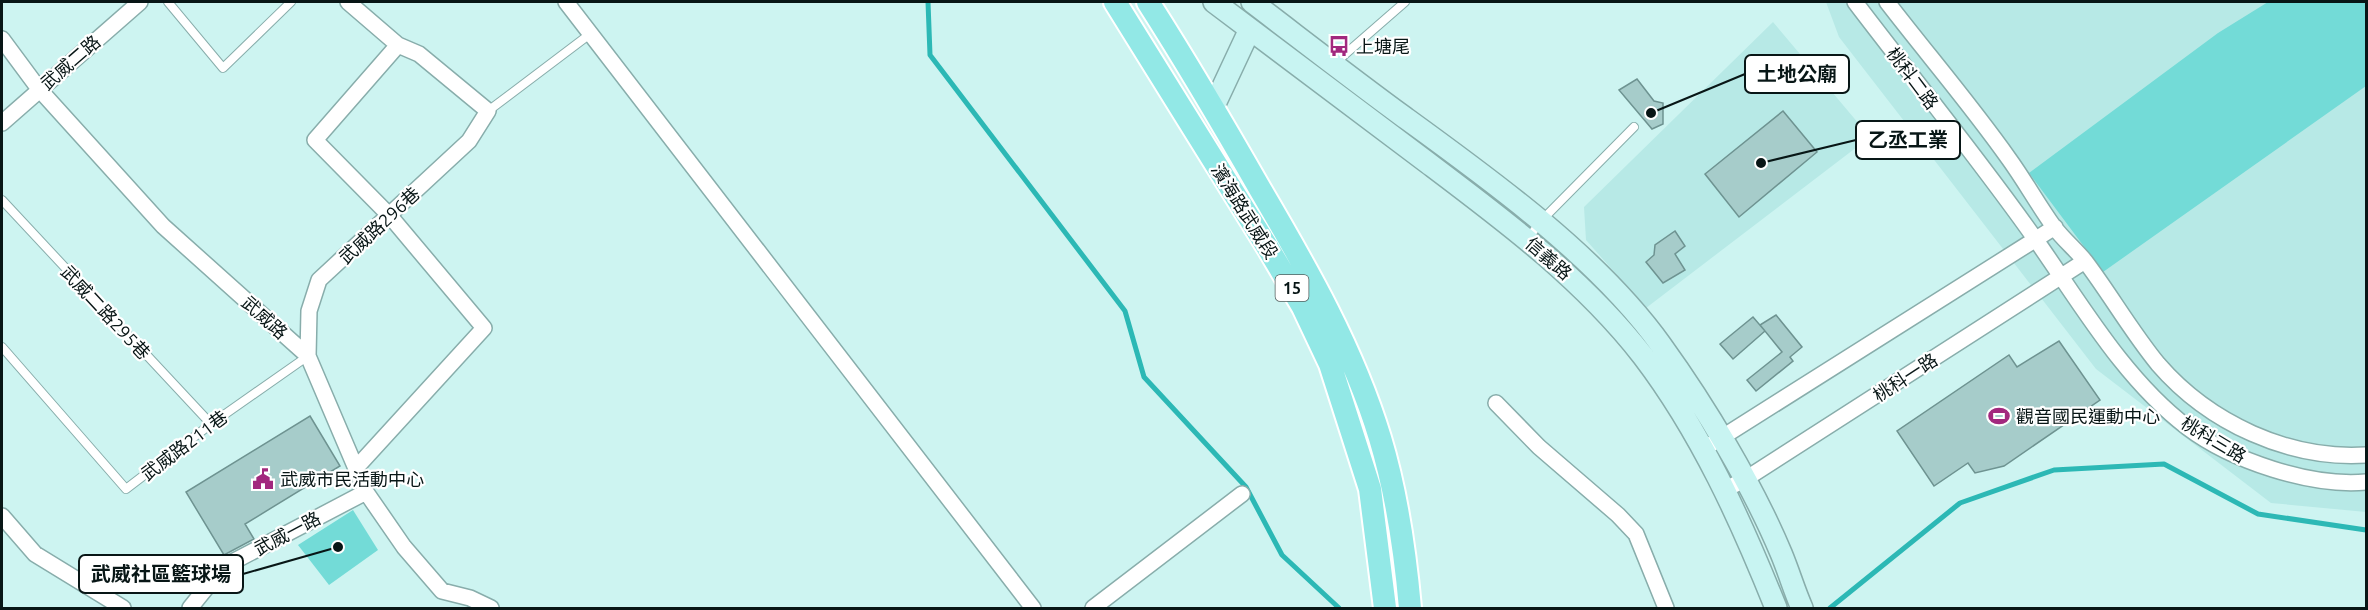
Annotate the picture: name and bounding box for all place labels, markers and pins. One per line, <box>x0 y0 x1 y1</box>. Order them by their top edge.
bus stop icon: 上塘尾 <box>1327 34 1351 58</box>
place label: 上塘尾 <box>1356 36 1410 56</box>
callout: 土地公廟 <box>1745 55 1849 93</box>
callout: 乙丞工業 <box>1856 121 1960 159</box>
sports icon: 觀音國民運動中心 <box>1987 404 2011 428</box>
place label: 觀音國民運動中心 <box>2016 406 2160 426</box>
public building icon: 武威市民活動中心 <box>251 467 275 491</box>
place label: 武威市民活動中心 <box>280 469 424 489</box>
callout: 武威社區籃球場 <box>79 555 243 593</box>

